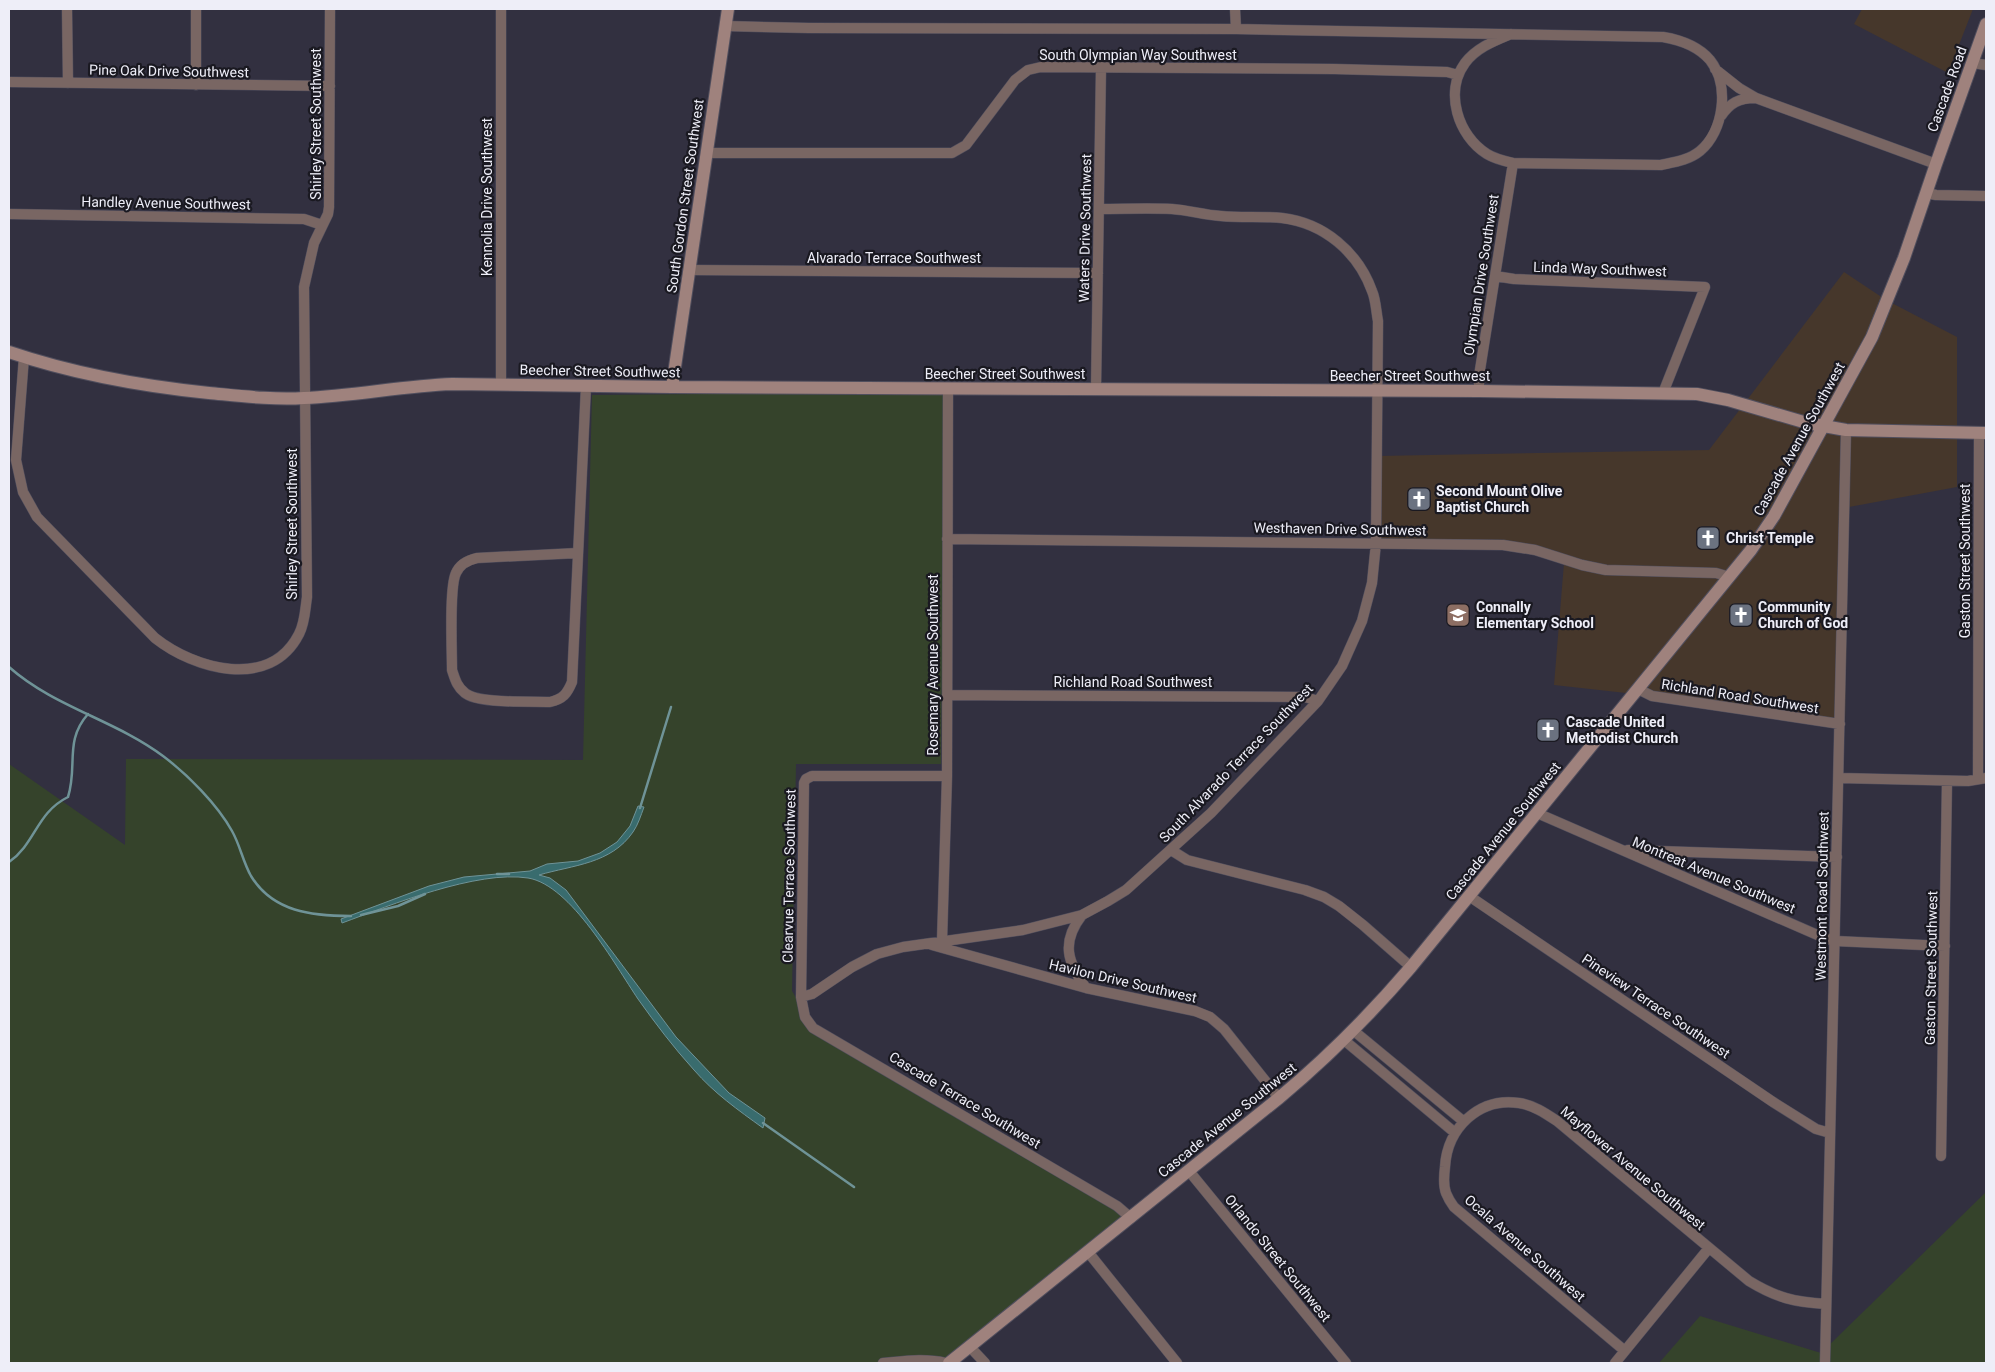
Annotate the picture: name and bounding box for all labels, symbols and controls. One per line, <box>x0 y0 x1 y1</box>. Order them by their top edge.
street label: Cascade Road <box>1924 44 1970 134</box>
street label: South Olympian Way Southwest <box>1039 47 1237 63</box>
street label: Shirley Street Southwest <box>308 48 324 200</box>
street label: Pine Oak Drive Southwest <box>89 62 249 80</box>
street label: South Gordon Street Southwest <box>663 98 707 294</box>
street label: Kennolia Drive Southwest <box>479 117 495 276</box>
street label: Waters Drive Southwest <box>1076 153 1094 302</box>
street label: Olympian Drive Southwest <box>1460 193 1502 357</box>
street label: Handley Avenue Southwest <box>81 194 251 212</box>
street label: Alvarado Terrace Southwest <box>807 250 982 266</box>
street label: Linda Way Southwest <box>1533 259 1667 279</box>
street label: Cascade Avenue Southwest <box>1750 359 1848 519</box>
street label: Beecher Street Southwest <box>520 362 681 380</box>
street label: Beecher Street Southwest <box>925 366 1086 382</box>
street label: Beecher Street Southwest <box>1330 368 1491 384</box>
street label: Shirley Street Southwest <box>284 448 300 600</box>
place label: Second Mount Olive Baptist Church <box>1436 483 1563 515</box>
street label: Gaston Street Southwest <box>1957 483 1973 638</box>
church icon: Second Mount Olive Baptist Church <box>1406 486 1432 512</box>
street label: Westhaven Drive Southwest <box>1253 519 1427 539</box>
church icon: Christ Temple <box>1695 525 1721 551</box>
place label: Christ Temple <box>1726 530 1814 546</box>
street label: Rosemary Avenue Southwest <box>925 574 941 756</box>
place label: Connally Elementary School <box>1476 599 1594 631</box>
place label: Community Church of God <box>1758 599 1848 631</box>
school or university icon: Connally Elementary School <box>1445 602 1471 628</box>
church icon: Community Church of God <box>1728 602 1754 628</box>
street label: Richland Road Southwest <box>1054 674 1213 690</box>
street label: Richland Road Southwest <box>1660 676 1820 716</box>
street label: South Alvarado Terrace Southwest <box>1156 680 1316 846</box>
place label: Cascade United Methodist Church <box>1566 714 1678 746</box>
church icon: Cascade United Methodist Church <box>1535 717 1561 743</box>
street label: Cascade Avenue Southwest <box>1442 758 1564 903</box>
street label: Clearvue Terrace Southwest <box>779 789 799 963</box>
street label: Westmont Road Southwest <box>1813 811 1831 981</box>
street label: Montreat Avenue Southwest <box>1630 833 1798 917</box>
street label: Gaston Street Southwest <box>1922 890 1940 1045</box>
street label: Pineview Terrace Southwest <box>1579 950 1733 1062</box>
street label: Havilon Drive Southwest <box>1048 956 1199 1006</box>
street label: Cascade Terrace Southwest <box>886 1048 1044 1152</box>
street label: Cascade Avenue Southwest <box>1155 1059 1300 1181</box>
street label: Mayflower Avenue Southwest <box>1557 1103 1709 1233</box>
street label: Orlando Street Southwest <box>1222 1191 1334 1325</box>
street label: Ocala Avenue Southwest <box>1461 1191 1589 1305</box>

